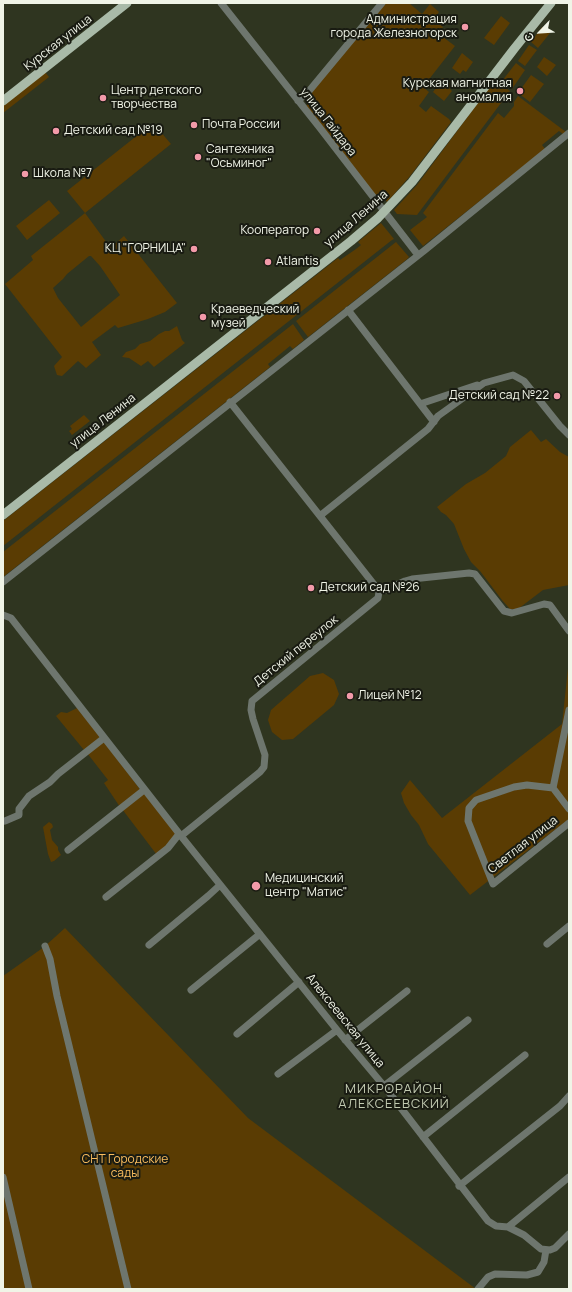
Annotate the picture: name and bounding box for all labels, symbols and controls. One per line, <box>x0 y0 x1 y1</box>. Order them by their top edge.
street label: Курская улица <box>21 12 95 74</box>
north arrow <box>520 12 560 52</box>
place label: Администрация города Железногорск <box>330 13 457 41</box>
marker: Администрация города Железногорск <box>460 22 470 32</box>
text: С <box>520 30 537 44</box>
place label: Курская магнитная аномалия <box>403 77 512 105</box>
place label: Центр детского творчества <box>111 84 201 112</box>
street label: улица Гайдара <box>297 85 359 159</box>
marker: Курская магнитная аномалия <box>515 86 525 96</box>
marker: Центр детского творчества <box>98 93 108 103</box>
place label: Почта России <box>202 118 280 132</box>
marker: Почта России <box>189 120 199 130</box>
place label: Детский сад №19 <box>64 124 163 138</box>
marker: Детский сад №19 <box>51 126 61 136</box>
place label: Сантехника "Осьминог" <box>206 143 274 171</box>
marker: Сантехника "Осьминог" <box>193 152 203 162</box>
place label: Школа №7 <box>33 167 92 181</box>
marker: Школа №7 <box>20 169 30 179</box>
street label: улица Ленина <box>321 188 391 250</box>
place label: Кооператор <box>240 224 309 238</box>
marker: Кооператор <box>312 226 322 236</box>
place label: КЦ "ГОРНИЦА" <box>105 242 186 256</box>
marker: КЦ "ГОРНИЦА" <box>189 244 199 254</box>
place label: Atlantis <box>276 255 319 269</box>
marker: Atlantis <box>263 257 273 267</box>
place label: Краеведческий музей <box>211 303 299 331</box>
marker: Краеведческий музей <box>198 312 208 322</box>
place label: Детский сад №22 <box>449 389 549 403</box>
street label: улица Ленина <box>67 391 139 451</box>
marker: Детский сад №22 <box>552 391 562 401</box>
place label: Детский сад №26 <box>319 581 420 595</box>
marker: Детский сад №26 <box>306 583 316 593</box>
street label: Детский переулок <box>251 613 341 689</box>
place label: Лицей №12 <box>358 689 422 703</box>
marker: Лицей №12 <box>345 691 355 701</box>
street label: Светлая улица <box>485 813 561 877</box>
place label: Медицинский центр "Матис" <box>265 872 348 900</box>
marker: Медицинский центр "Матис" <box>250 880 262 892</box>
street label: Алексеевская улица <box>303 971 387 1071</box>
district label: МИКРОРАЙОН АЛЕКСЕЕВСКИЙ <box>338 1081 450 1112</box>
park label: СНТ Городские сады <box>82 1153 168 1181</box>

